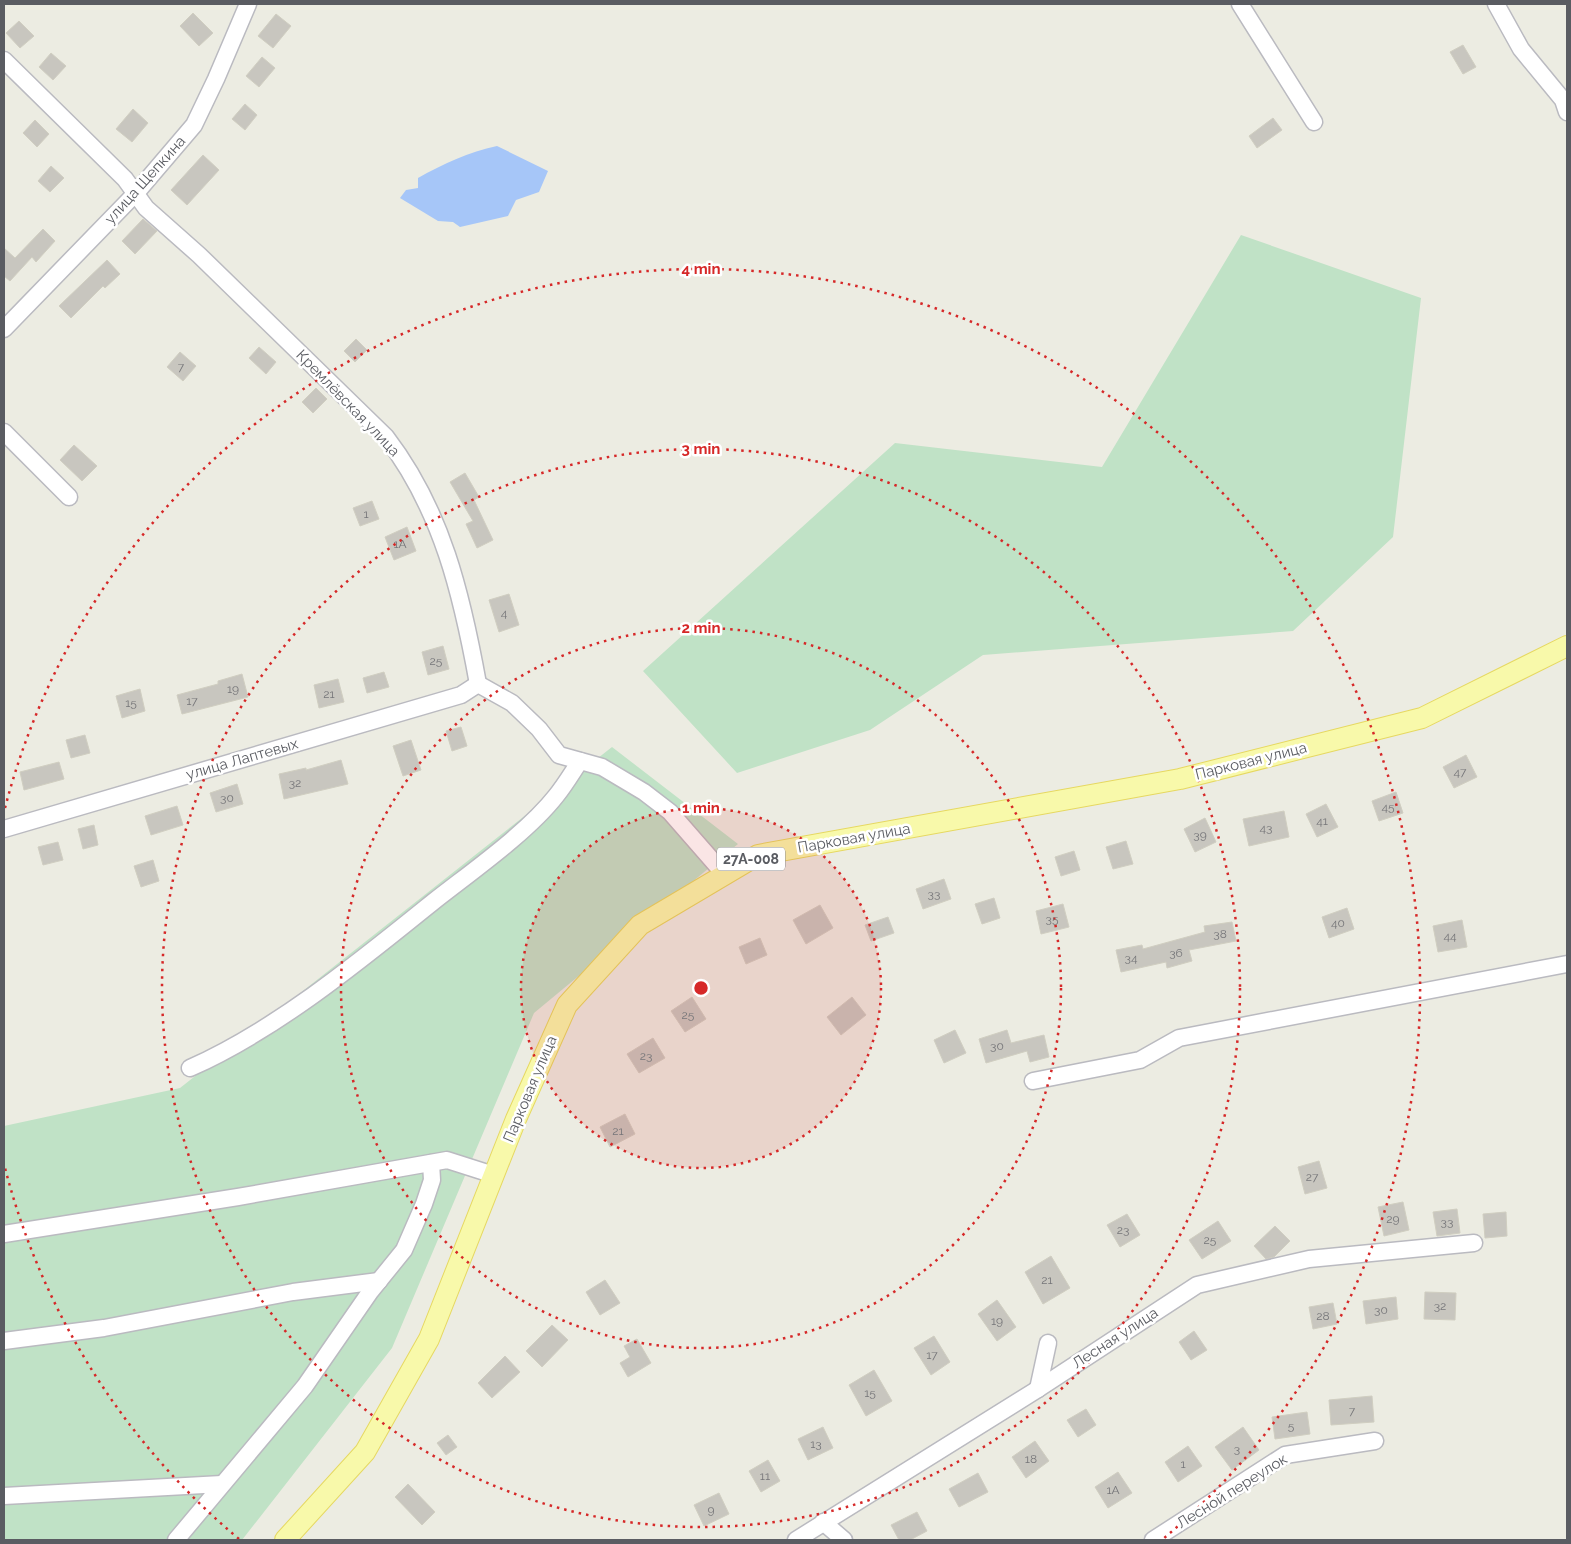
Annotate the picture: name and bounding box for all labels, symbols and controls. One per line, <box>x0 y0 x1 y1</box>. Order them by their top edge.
street label: улица Щепкина <box>101 132 189 228</box>
text: 4 min <box>681 260 721 278</box>
street label: Кремлёвская улица <box>292 346 404 460</box>
house number: 7 <box>178 360 185 374</box>
text: 3 min <box>682 440 720 458</box>
house number: 1 <box>363 507 369 521</box>
house number: 1А <box>393 537 407 551</box>
house number: 4 <box>501 606 508 620</box>
text: 2 min <box>682 619 720 637</box>
house number: 25 <box>430 654 443 668</box>
house number: 19 <box>227 682 239 696</box>
house number: 21 <box>323 687 335 701</box>
house number: 17 <box>186 694 198 708</box>
house number: 15 <box>125 696 137 710</box>
street label: улица Лаптевых <box>184 734 300 784</box>
street label: Парковая улица <box>1193 738 1309 784</box>
house number: 47 <box>1454 765 1467 779</box>
house number: 32 <box>289 776 301 790</box>
house number: 30 <box>220 791 234 805</box>
text: 1 min <box>682 799 720 817</box>
house number: 45 <box>1381 800 1395 814</box>
house number: 41 <box>1316 814 1328 828</box>
street label: Парковая улица <box>796 819 912 857</box>
house number: 43 <box>1260 821 1272 835</box>
house number: 39 <box>1193 828 1207 842</box>
road number: 27А-008 <box>717 848 785 871</box>
house number: 33 <box>928 887 940 901</box>
house number: 35 <box>1046 912 1059 926</box>
house number: 40 <box>1331 916 1345 930</box>
house number: 38 <box>1213 927 1227 941</box>
house number: 44 <box>1443 929 1457 943</box>
house number: 36 <box>1169 946 1183 960</box>
house number: 34 <box>1125 951 1138 965</box>
centre of rings <box>692 979 710 997</box>
house number: 25 <box>682 1008 695 1022</box>
street label: Парковая улица <box>499 1033 561 1145</box>
house number: 30 <box>990 1039 1004 1053</box>
house number: 23 <box>640 1049 652 1063</box>
house number: 21 <box>612 1124 624 1138</box>
house number: 27 <box>1306 1170 1319 1184</box>
house number: 29 <box>1386 1212 1400 1226</box>
house number: 33 <box>1441 1215 1453 1229</box>
house number: 23 <box>1117 1223 1129 1237</box>
house number: 25 <box>1204 1233 1217 1247</box>
house number: 21 <box>1041 1273 1053 1287</box>
house number: 32 <box>1434 1299 1446 1313</box>
house number: 30 <box>1374 1303 1388 1317</box>
street label: Лесная улица <box>1069 1304 1161 1372</box>
house number: 28 <box>1316 1309 1330 1323</box>
house number: 19 <box>991 1314 1003 1328</box>
house number: 17 <box>926 1348 938 1362</box>
house number: 15 <box>864 1386 876 1400</box>
house number: 7 <box>1349 1404 1356 1418</box>
house number: 5 <box>1288 1419 1295 1433</box>
house number: 13 <box>810 1437 822 1451</box>
house number: 3 <box>1234 1442 1240 1456</box>
street label: Лесной переулок <box>1173 1450 1291 1532</box>
house number: 18 <box>1025 1452 1037 1466</box>
house number: 1 <box>1180 1457 1186 1471</box>
house number: 11 <box>760 1469 770 1483</box>
house number: 1А <box>1106 1483 1120 1497</box>
house number: 9 <box>707 1503 715 1517</box>

